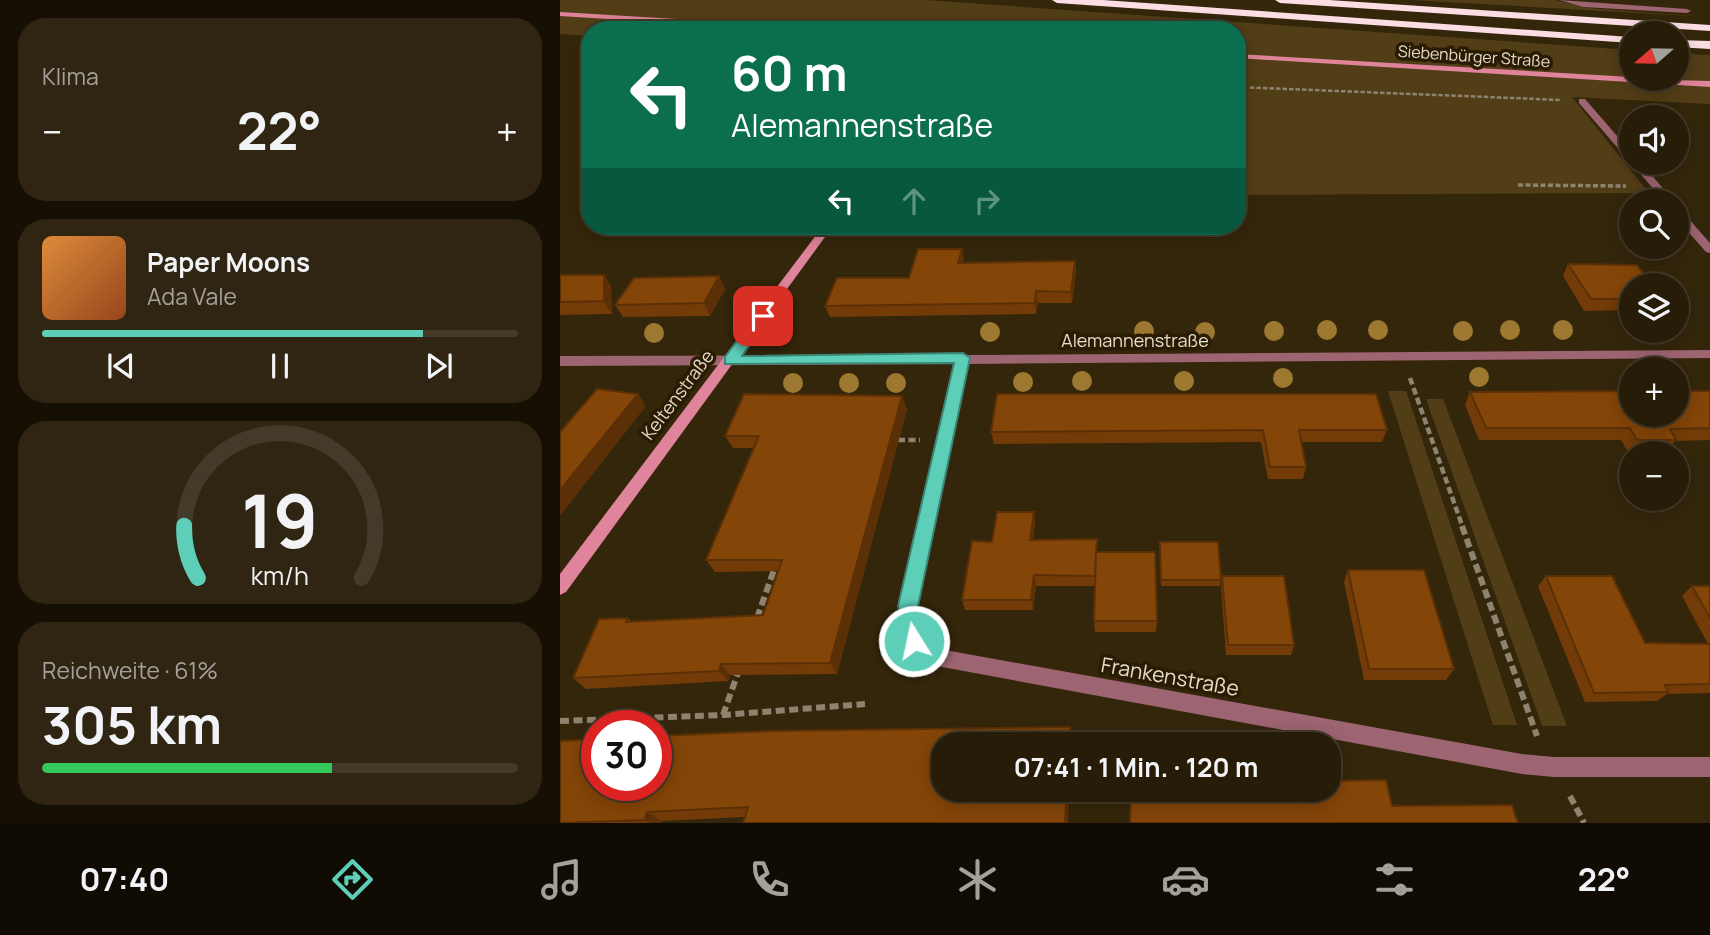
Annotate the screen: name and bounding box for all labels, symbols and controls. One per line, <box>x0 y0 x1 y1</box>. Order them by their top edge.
north arrow <box>1619 21 1689 91</box>
map controls <box>1619 21 1689 511</box>
text: 60 m <box>731 39 848 106</box>
street label: Siebenbürger Straße <box>1397 40 1551 72</box>
icon: left <box>616 49 707 140</box>
text: Klima <box>42 60 99 92</box>
text: 22° <box>237 95 322 166</box>
text: Alemannenstraße <box>731 103 993 147</box>
text: − <box>42 105 63 157</box>
text: + <box>496 105 518 157</box>
button: sound <box>1619 105 1689 175</box>
icon: left <box>822 182 860 220</box>
icon: ahead <box>895 182 933 220</box>
icon: right <box>968 182 1006 220</box>
button: search <box>1619 189 1689 259</box>
text: Paper Moons <box>147 244 310 280</box>
button: layers <box>1619 273 1689 343</box>
text: Ada Vale <box>147 280 237 312</box>
pin <box>733 286 793 346</box>
icon: arrive <box>744 297 782 335</box>
street label: Alemannenstraße <box>1061 328 1209 352</box>
street label: Keltenstraße <box>636 345 719 444</box>
icon: previous <box>102 347 140 385</box>
icon: pause <box>261 347 299 385</box>
icon: next <box>420 347 458 385</box>
button: + <box>1619 357 1689 427</box>
button: − <box>1619 441 1689 511</box>
text: 19 <box>241 471 319 571</box>
text: km/h <box>251 558 309 593</box>
position arrow <box>877 604 951 678</box>
street label: Frankenstraße <box>1099 650 1241 702</box>
text: Reichweite · 61% <box>42 654 218 686</box>
text: 305 km <box>42 689 222 760</box>
speed limit sign: 30 <box>581 710 672 801</box>
text: 07:41 · 1 Min. · 120 m <box>1014 749 1258 785</box>
icon: directions <box>328 855 377 904</box>
icon: music <box>537 855 586 904</box>
icon: phone <box>745 855 794 904</box>
icon: climate <box>953 855 1002 904</box>
icon: car <box>1161 855 1210 904</box>
icon: filters <box>1370 855 1419 904</box>
text: 07:40 <box>80 857 169 901</box>
text: 22° <box>1578 857 1630 901</box>

